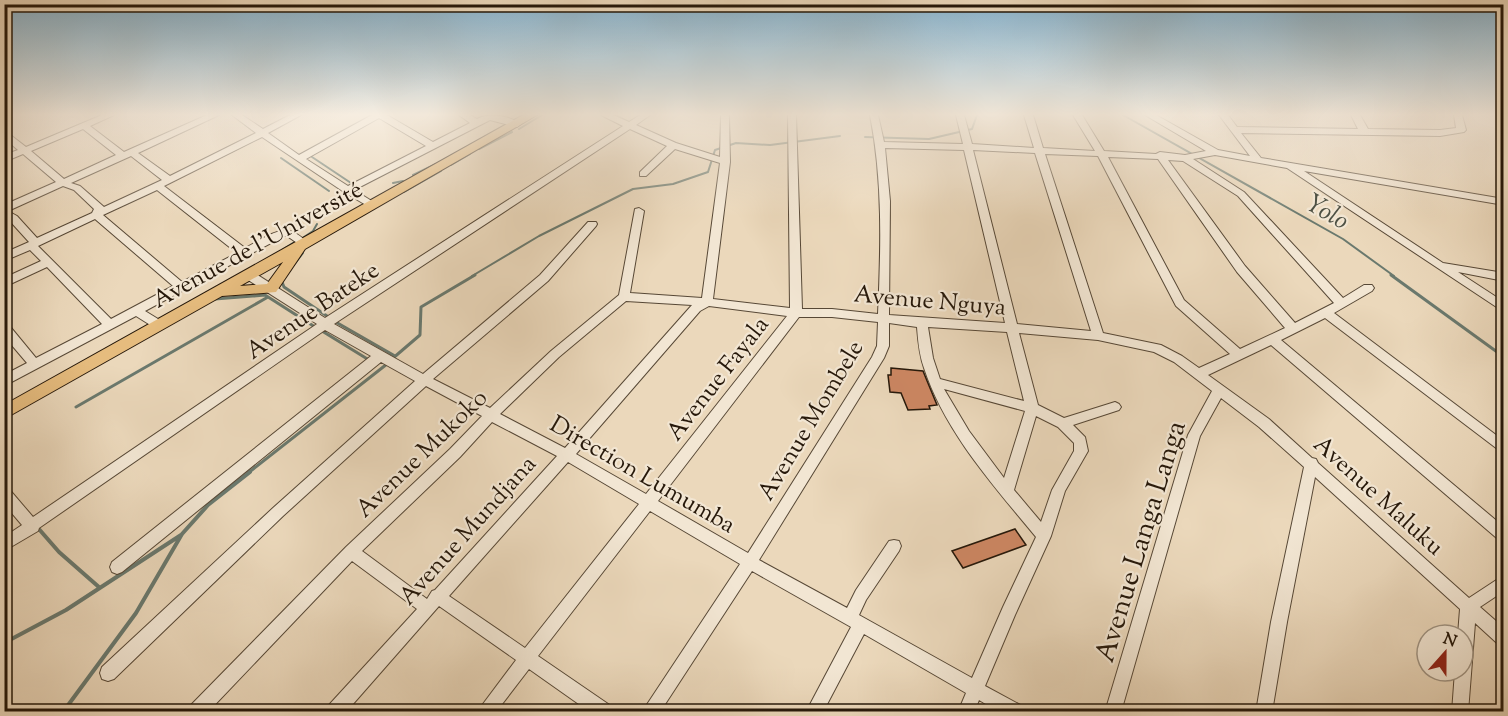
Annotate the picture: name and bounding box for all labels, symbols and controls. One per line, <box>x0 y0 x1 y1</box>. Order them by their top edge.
street label: Avenue de l’Université <box>147 174 369 318</box>
water label: Yolo <box>1298 186 1355 240</box>
street label: Avenue Bateke <box>240 254 387 369</box>
street label: Avenue Nguya <box>852 278 1007 326</box>
street label: Avenue Fayala <box>659 310 778 449</box>
street label: Avenue Mombele <box>750 334 873 508</box>
street label: Avenue Mukoko <box>349 382 496 526</box>
street label: Direction Lumumba <box>543 409 741 543</box>
street label: Avenue Langa Langa <box>1086 416 1198 668</box>
street label: Avenue Maluku <box>1305 429 1451 564</box>
street label: Avenue Mundjana <box>392 449 545 614</box>
north arrow <box>1415 623 1475 683</box>
text: N <box>1439 628 1460 654</box>

